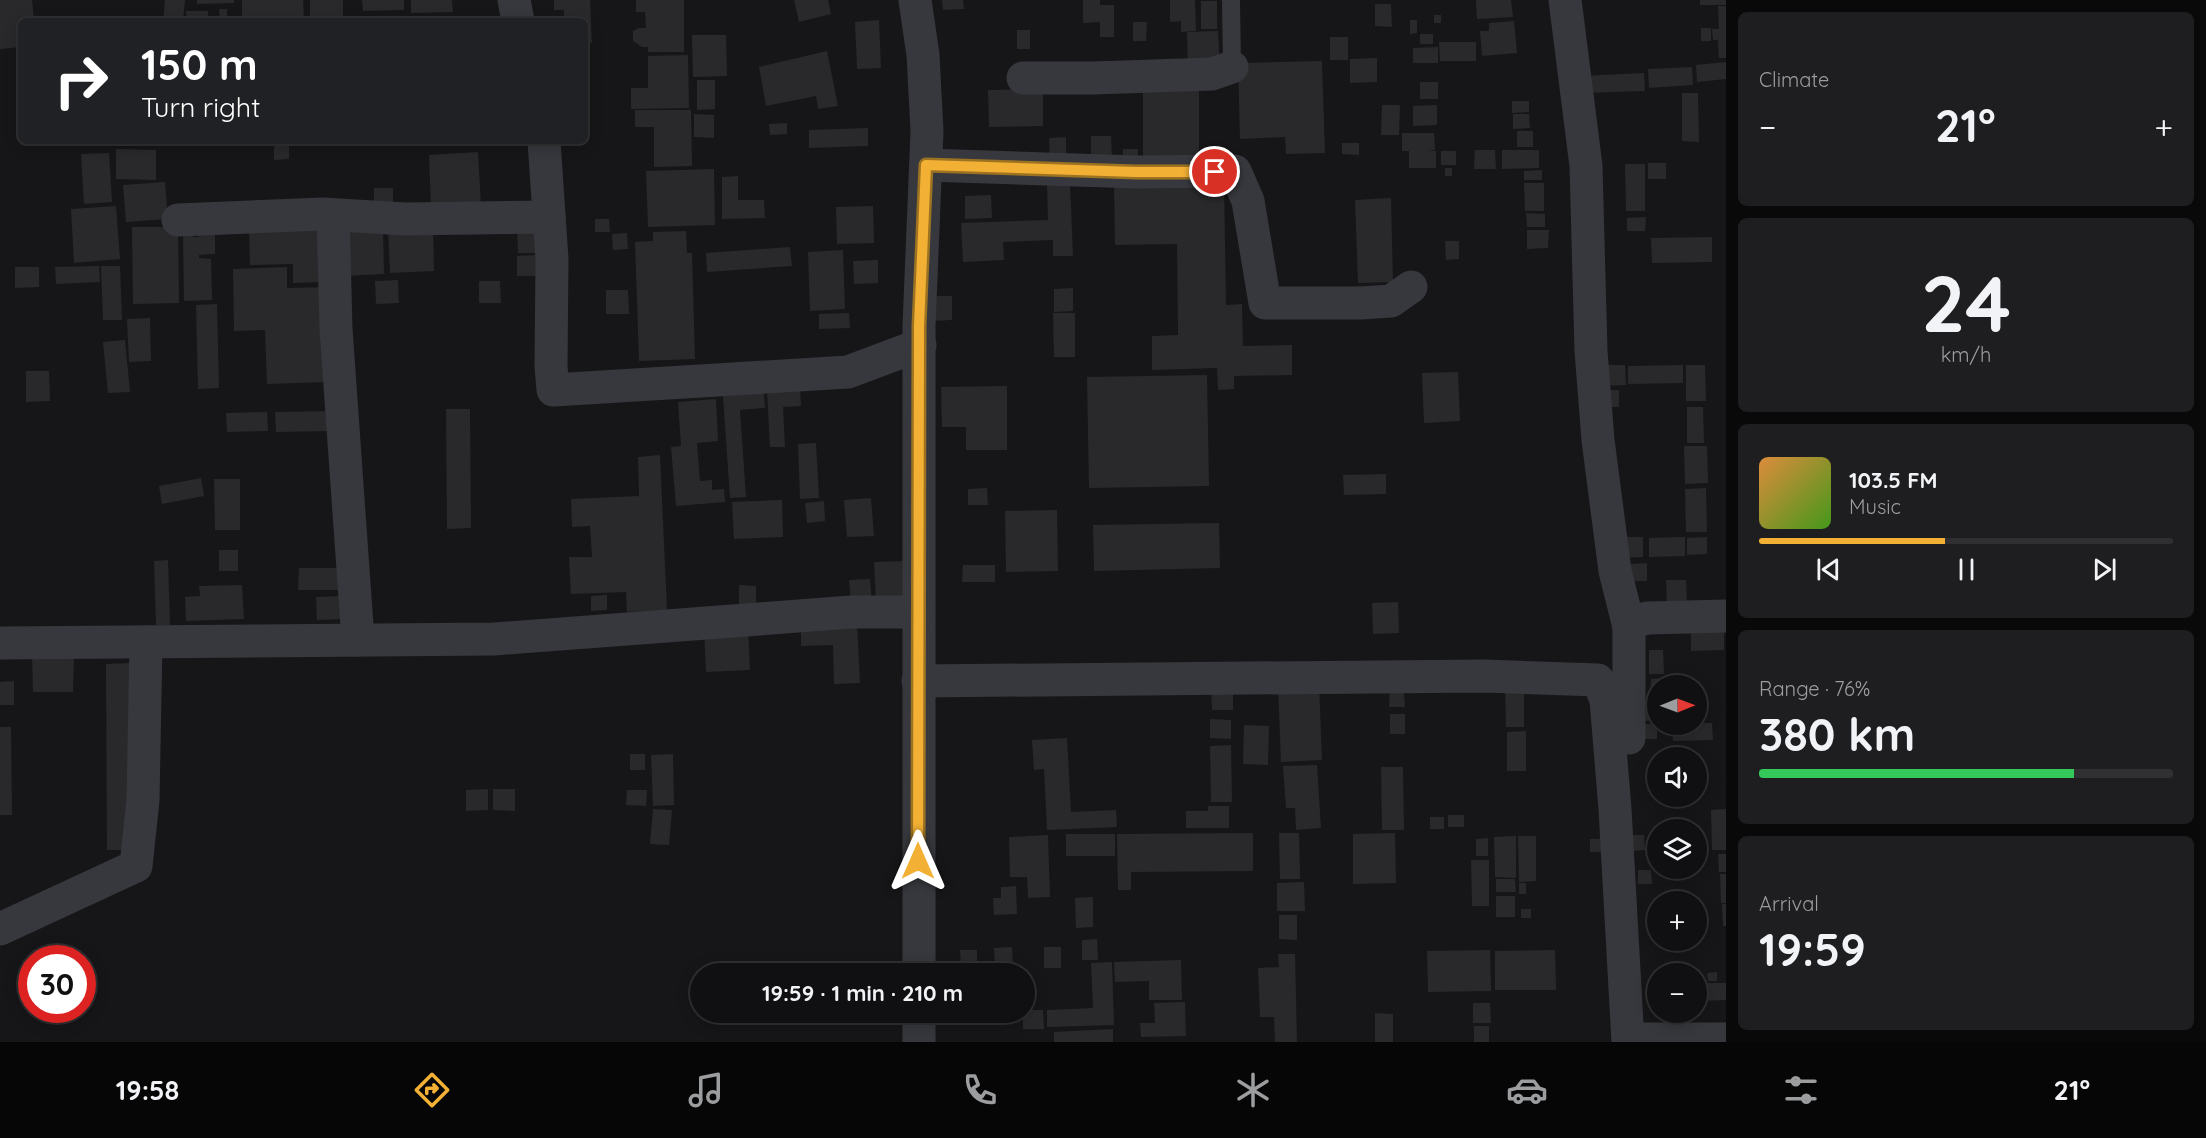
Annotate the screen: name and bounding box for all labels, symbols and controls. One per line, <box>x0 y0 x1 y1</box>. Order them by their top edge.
text: 150 m <box>141 38 258 91</box>
icon: right <box>42 42 120 120</box>
text: Climate <box>1759 67 1829 92</box>
text: Turn right <box>141 90 260 124</box>
text: 21° <box>1935 97 1996 153</box>
text: − <box>1759 106 1776 147</box>
text: + <box>2154 106 2173 147</box>
pin <box>1189 146 1240 197</box>
icon: arrive <box>1198 155 1231 188</box>
text: 24 <box>1921 254 2011 352</box>
text: km/h <box>1941 342 1991 367</box>
text: 103.5 FM <box>1849 466 1938 494</box>
text: Music <box>1849 494 1901 519</box>
icon: previous <box>1812 553 1845 586</box>
icon: pause <box>1950 553 1983 586</box>
icon: next <box>2088 553 2121 586</box>
north arrow <box>1647 675 1707 735</box>
map controls <box>1647 675 1707 1023</box>
text: Range · 76% <box>1759 676 1870 701</box>
text: 380 km <box>1759 706 1915 762</box>
button: sound <box>1647 747 1707 807</box>
button: layers <box>1647 819 1707 879</box>
position arrow <box>886 829 950 893</box>
button: + <box>1647 891 1707 951</box>
text: Arrival <box>1759 891 1819 916</box>
text: 19:59 <box>1759 921 1866 977</box>
speed limit sign: 30 <box>18 945 96 1023</box>
button: − <box>1647 963 1707 1023</box>
text: 19:59 · 1 min · 210 m <box>762 979 963 1007</box>
icon: directions <box>411 1069 453 1111</box>
icon: music <box>685 1069 727 1111</box>
icon: phone <box>959 1069 1001 1111</box>
icon: climate <box>1232 1069 1274 1111</box>
icon: car <box>1506 1069 1548 1111</box>
icon: filters <box>1780 1069 1822 1111</box>
text: 19:58 <box>116 1073 179 1107</box>
text: 21° <box>2054 1073 2090 1107</box>

